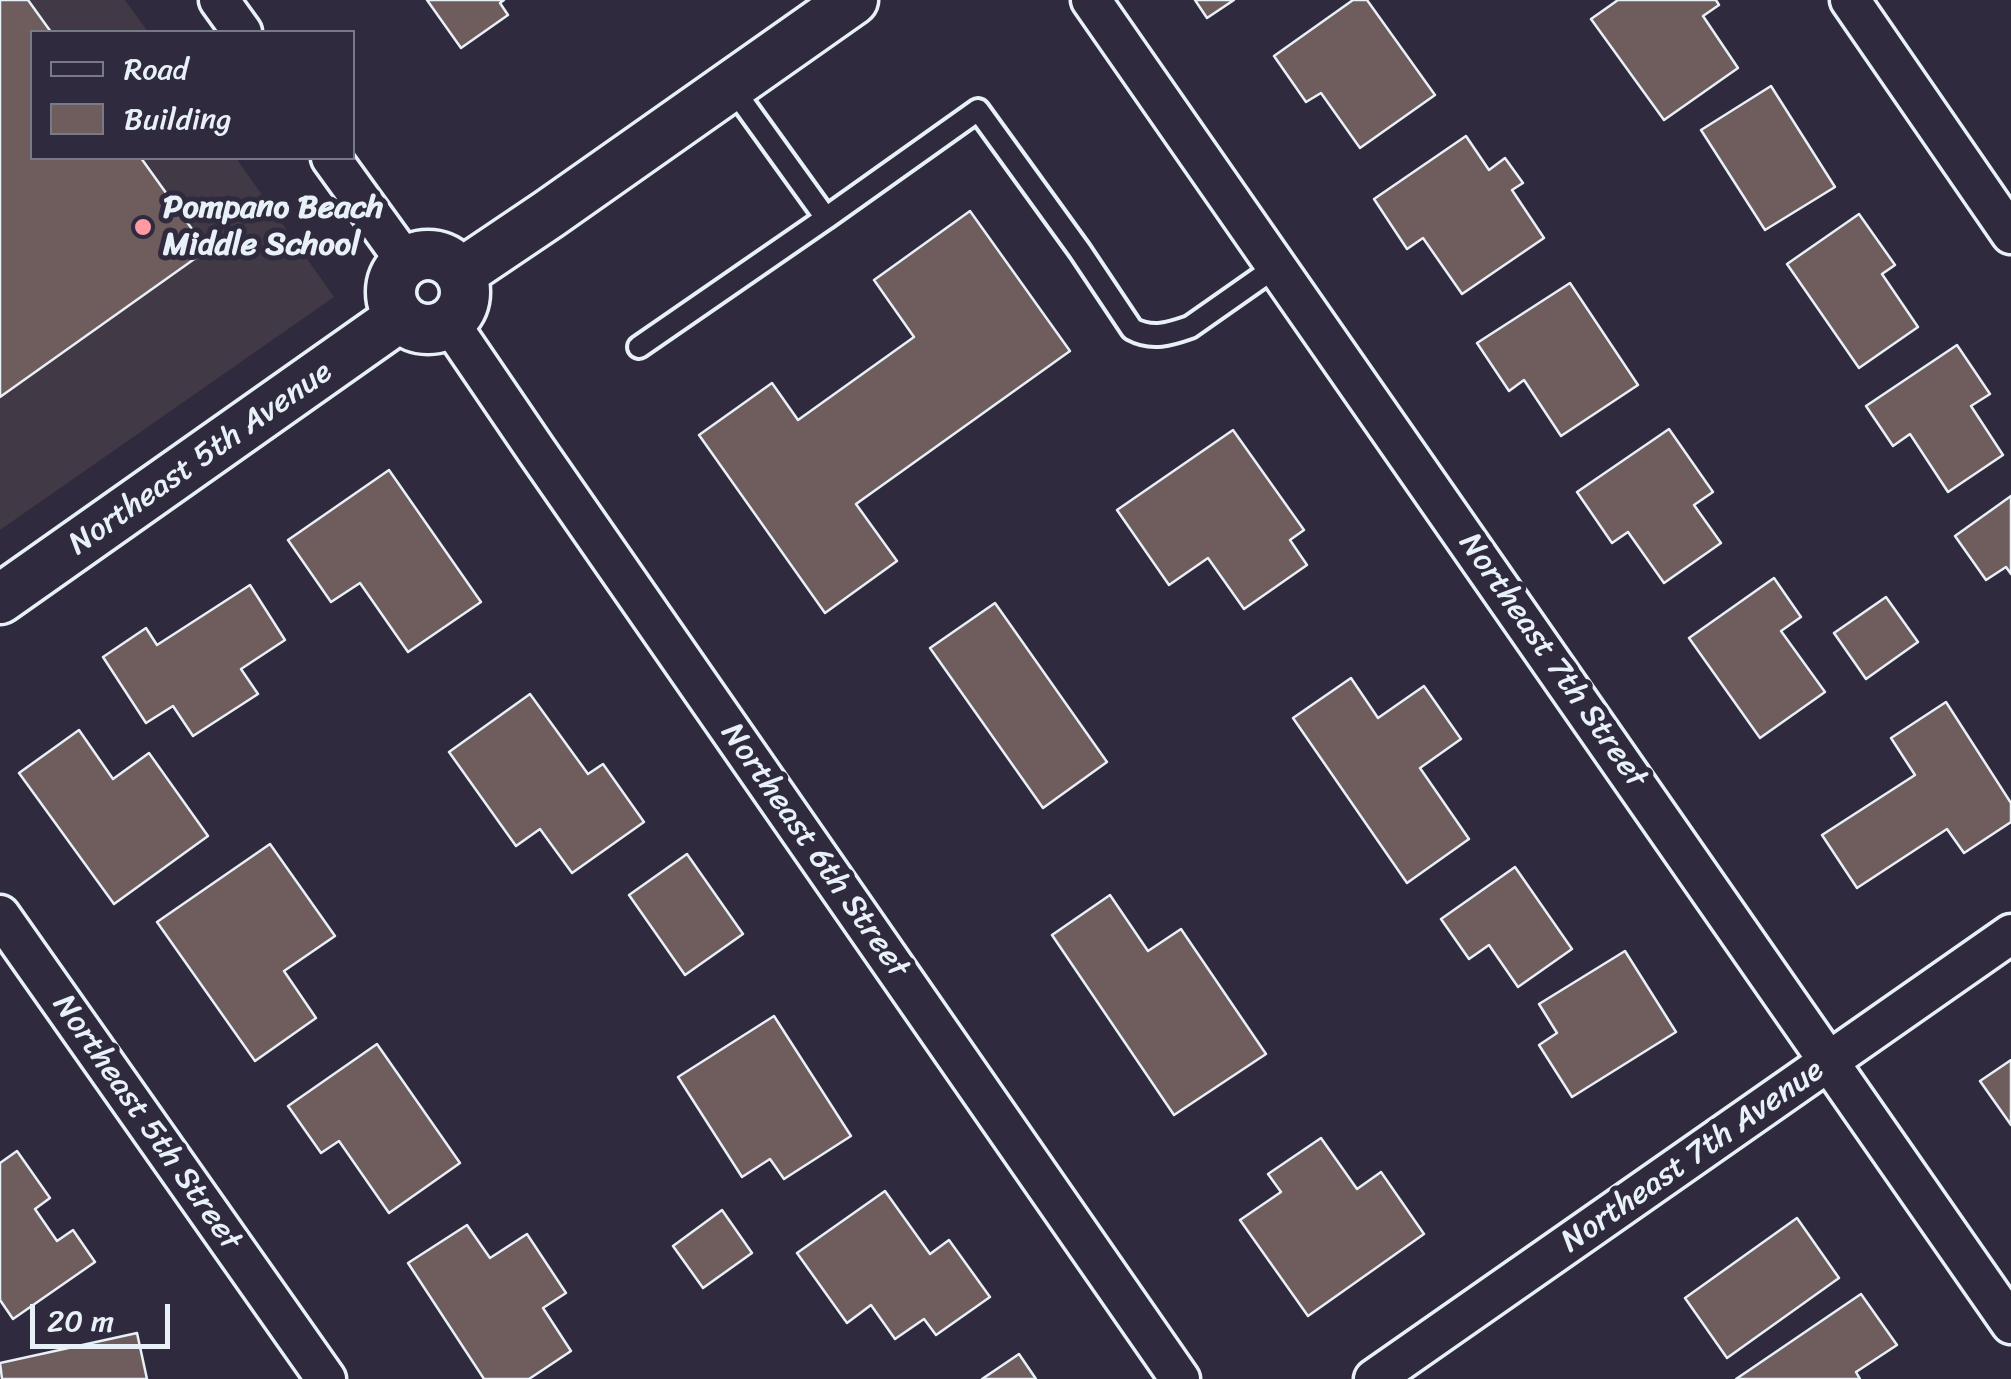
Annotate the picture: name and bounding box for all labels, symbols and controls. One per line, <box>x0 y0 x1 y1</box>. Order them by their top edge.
legend <box>30 30 355 160</box>
text: Road <box>124 42 188 96</box>
text: Building <box>124 92 231 146</box>
place label: Pompano Beach Middle School <box>163 190 383 265</box>
marker: Pompano Beach Middle School <box>132 216 154 238</box>
street label: Northeast 5th Avenue <box>62 354 340 564</box>
street label: Northeast 7th Street <box>1450 526 1654 796</box>
street label: Northeast 6th Street <box>712 716 916 986</box>
street label: Northeast 5th Street <box>43 988 249 1258</box>
street label: Northeast 7th Avenue <box>1554 1052 1832 1262</box>
scale bar <box>35 1284 175 1346</box>
text: 20 m <box>47 1294 114 1348</box>

